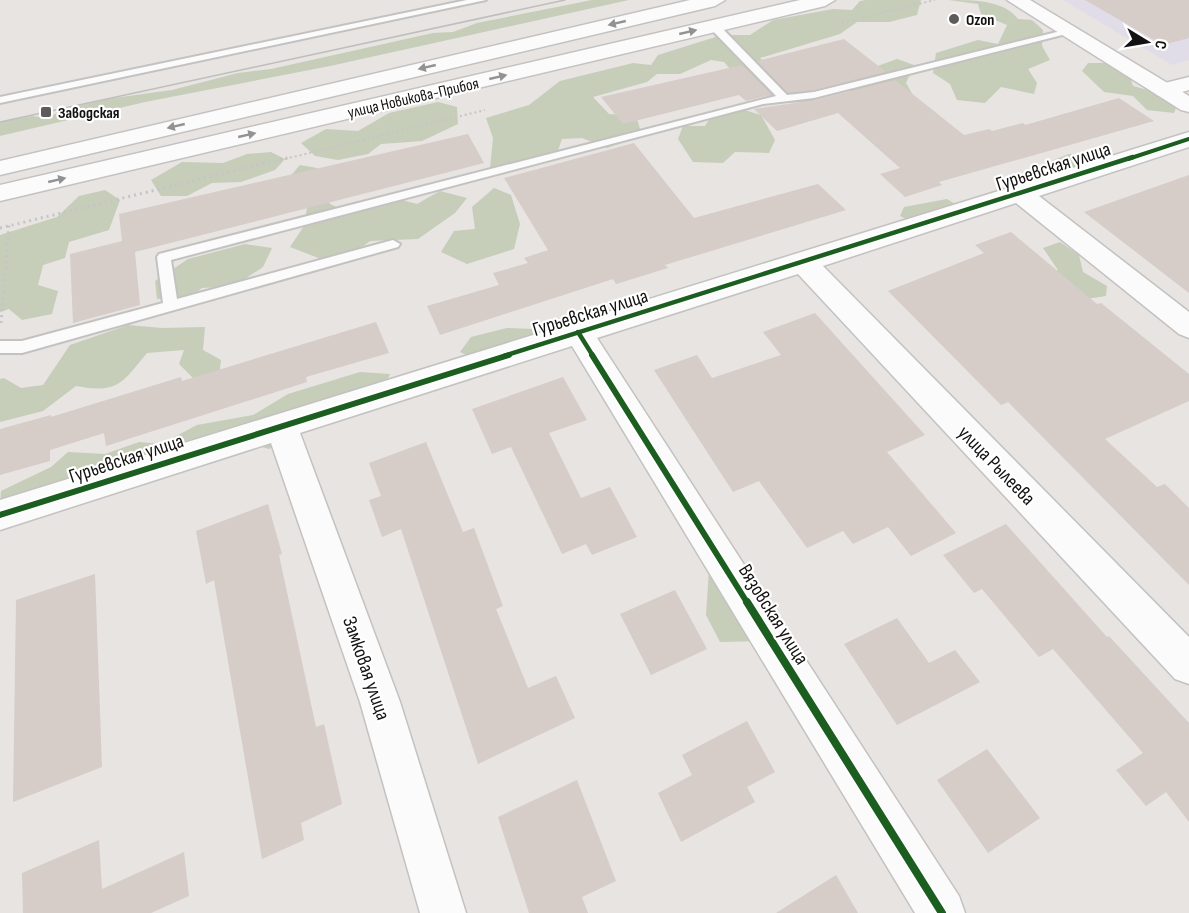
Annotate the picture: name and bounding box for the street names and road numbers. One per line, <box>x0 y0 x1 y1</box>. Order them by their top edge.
street label: улица Новикова-Прибоя <box>346 74 481 123</box>
street label: Гурьевская улица <box>993 137 1114 197</box>
street label: Гурьевская улица <box>530 284 651 342</box>
street label: улица Рылеева <box>952 421 1040 510</box>
street label: Гурьевская улица <box>66 429 187 489</box>
street label: Вязовская улица <box>733 560 813 669</box>
street label: Замковая улица <box>337 613 395 723</box>

